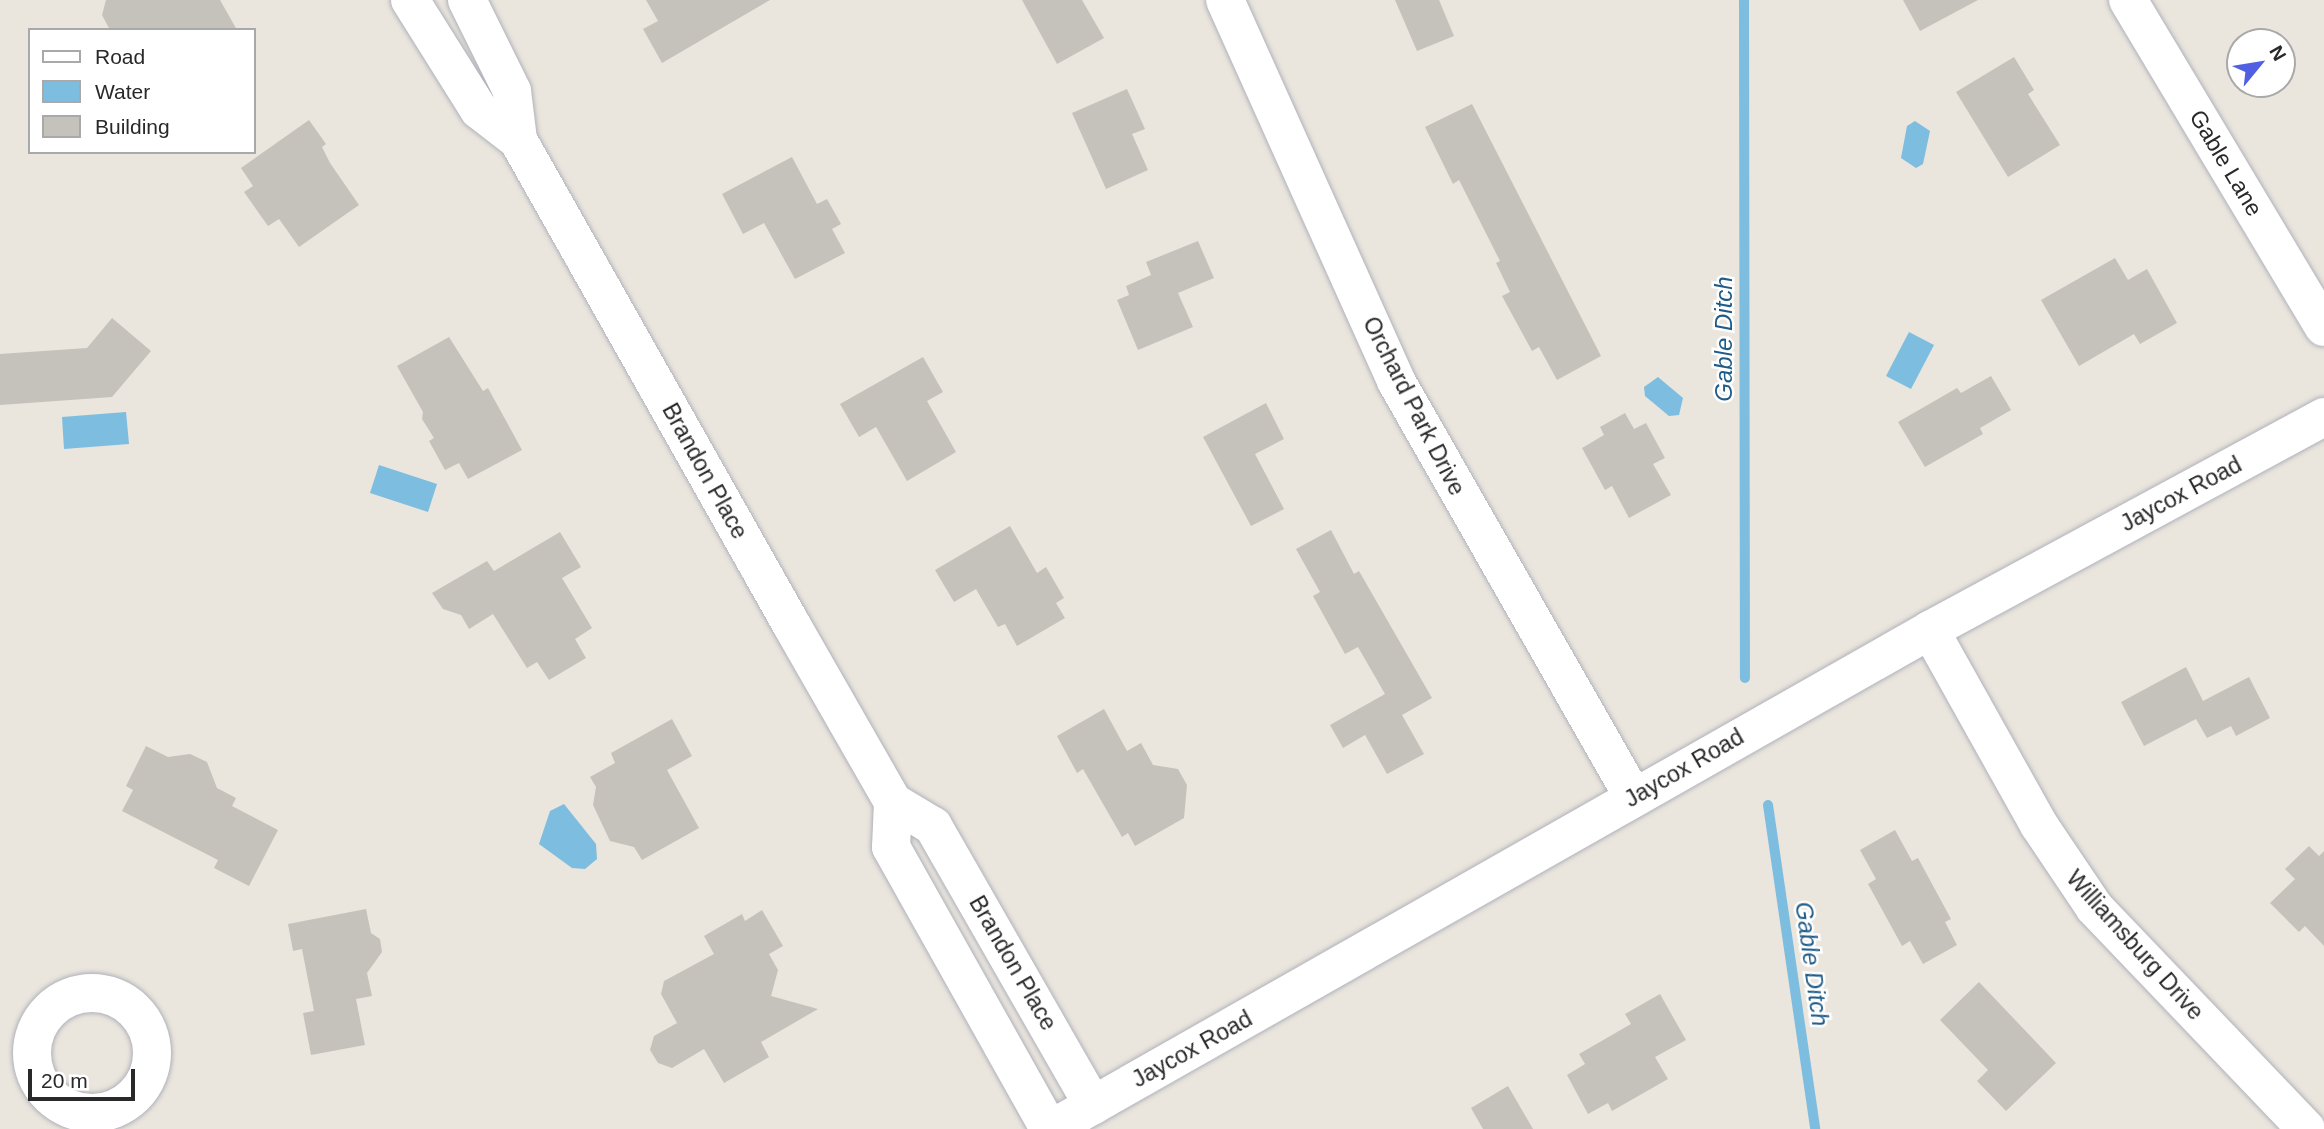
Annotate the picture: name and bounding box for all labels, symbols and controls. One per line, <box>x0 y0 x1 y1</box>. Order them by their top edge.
legend <box>28 28 256 154</box>
north arrow <box>2226 28 2296 98</box>
text: N <box>2265 42 2290 64</box>
text: Road <box>95 45 145 68</box>
text: Water <box>95 80 150 103</box>
street label: Gable Lane <box>2184 105 2268 221</box>
text: Building <box>95 115 170 138</box>
water label: Gable Ditch <box>1710 276 1738 402</box>
street label: Orchard Park Drive <box>1357 312 1471 500</box>
street label: Brandon Place <box>656 398 754 544</box>
street label: Jaycox Road <box>2116 451 2246 537</box>
street label: Jaycox Road <box>1620 723 1748 813</box>
street label: Williamsburg Drive <box>2061 865 2209 1025</box>
street label: Brandon Place <box>963 891 1063 1035</box>
water label: Gable Ditch <box>1789 900 1835 1028</box>
street label: Jaycox Road <box>1127 1005 1257 1093</box>
scale bar <box>32 1056 138 1100</box>
text: 20 m <box>41 1069 88 1092</box>

